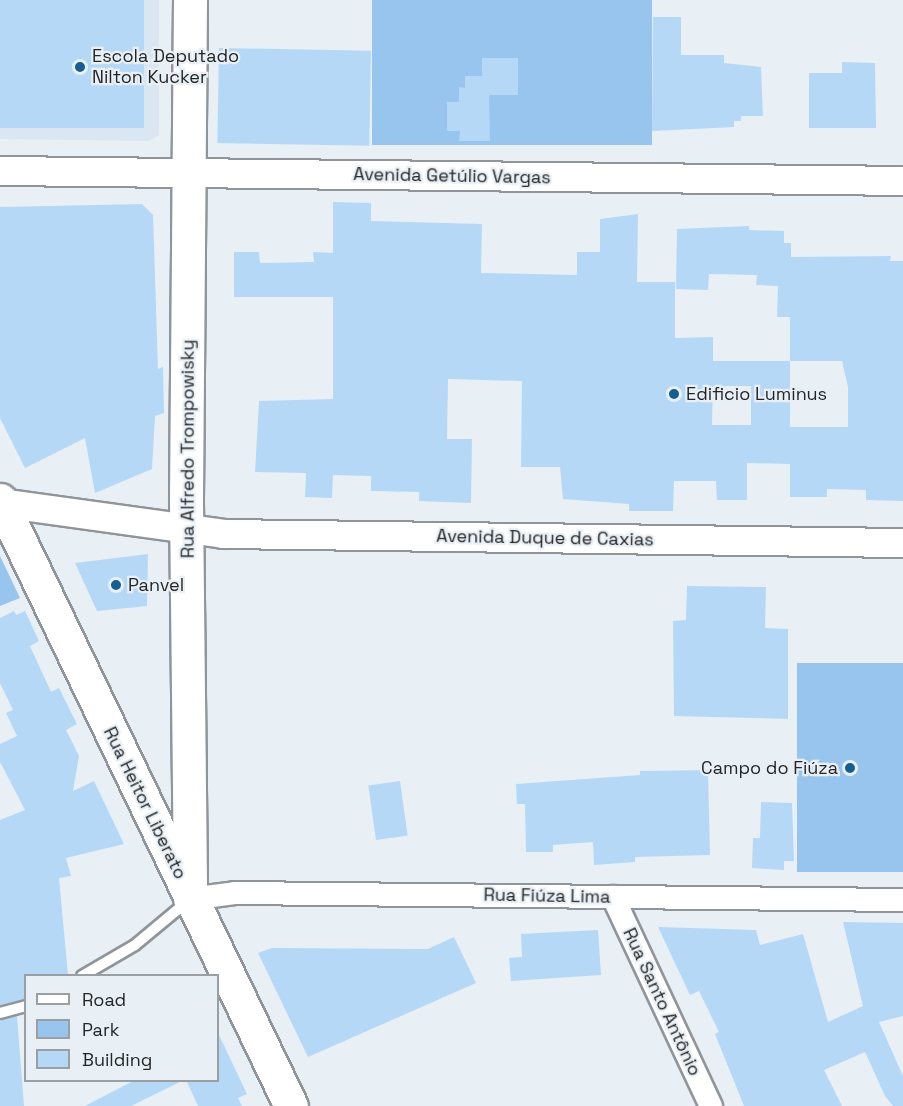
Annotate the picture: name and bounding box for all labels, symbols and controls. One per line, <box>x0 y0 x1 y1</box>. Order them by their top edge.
place label: Escola Deputado Nilton Kucker <box>92 46 239 88</box>
marker: Escola Deputado Nilton Kucker <box>73 60 87 74</box>
street label: Avenida Getúlio Vargas <box>353 163 551 189</box>
street label: Rua Alfredo Trompowisky <box>177 339 199 559</box>
place label: Edificio Luminus <box>686 383 827 405</box>
marker: Edificio Luminus <box>667 387 681 401</box>
street label: Avenida Duque de Caxias <box>436 525 654 551</box>
place label: Panvel <box>128 574 184 596</box>
marker: Panvel <box>109 578 123 592</box>
street label: Rua Heitor Liberato <box>99 723 191 883</box>
place label: Campo do Fiúza <box>701 757 838 779</box>
marker: Campo do Fiúza <box>843 761 857 775</box>
street label: Rua Fiúza Lima <box>483 884 611 908</box>
street label: Rua Santo Antônio <box>618 924 706 1080</box>
legend <box>24 974 219 1082</box>
text: Road <box>82 988 126 1011</box>
text: Park <box>82 1018 119 1041</box>
text: Building <box>82 1048 152 1071</box>

